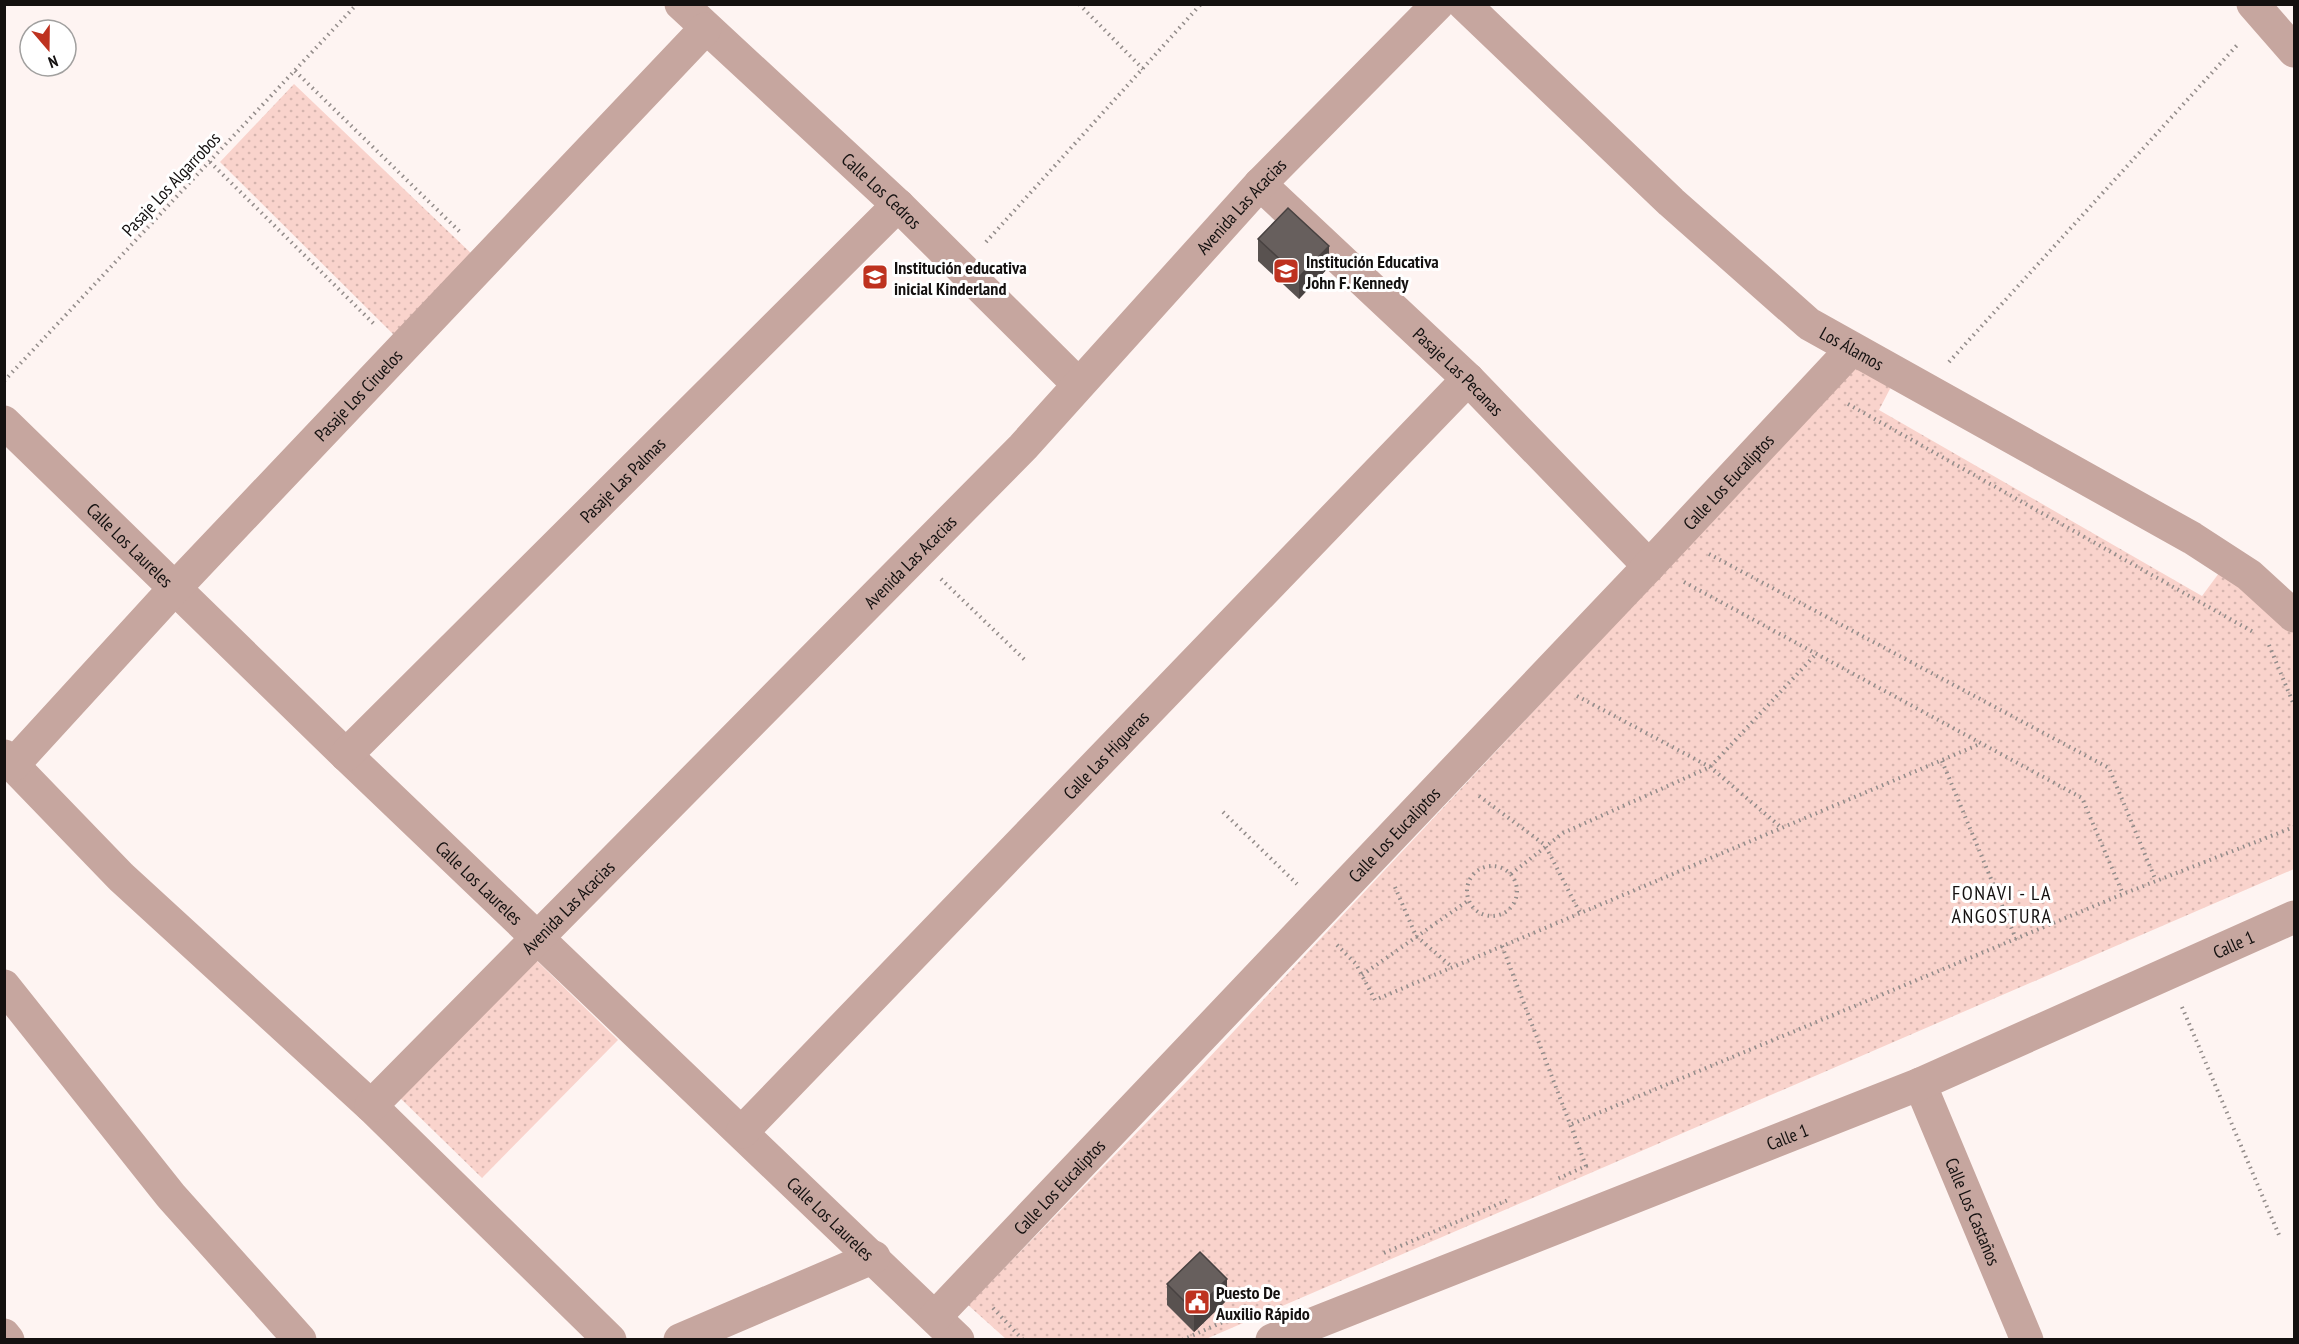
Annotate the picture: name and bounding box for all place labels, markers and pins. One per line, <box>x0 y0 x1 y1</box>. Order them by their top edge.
place label: Institución Educativa John F. Kennedy <box>1305 250 1439 294</box>
place label: Institución educativa inicial Kinderland <box>894 256 1027 300</box>
school or university icon: Institución Educativa John F. Kennedy <box>1271 256 1301 286</box>
school or university icon: Institución educativa inicial Kinderland <box>860 262 890 292</box>
place label: Puesto De Auxilio Rápido <box>1215 1281 1310 1325</box>
public building icon: Puesto De Auxilio Rápido <box>1182 1287 1212 1317</box>

